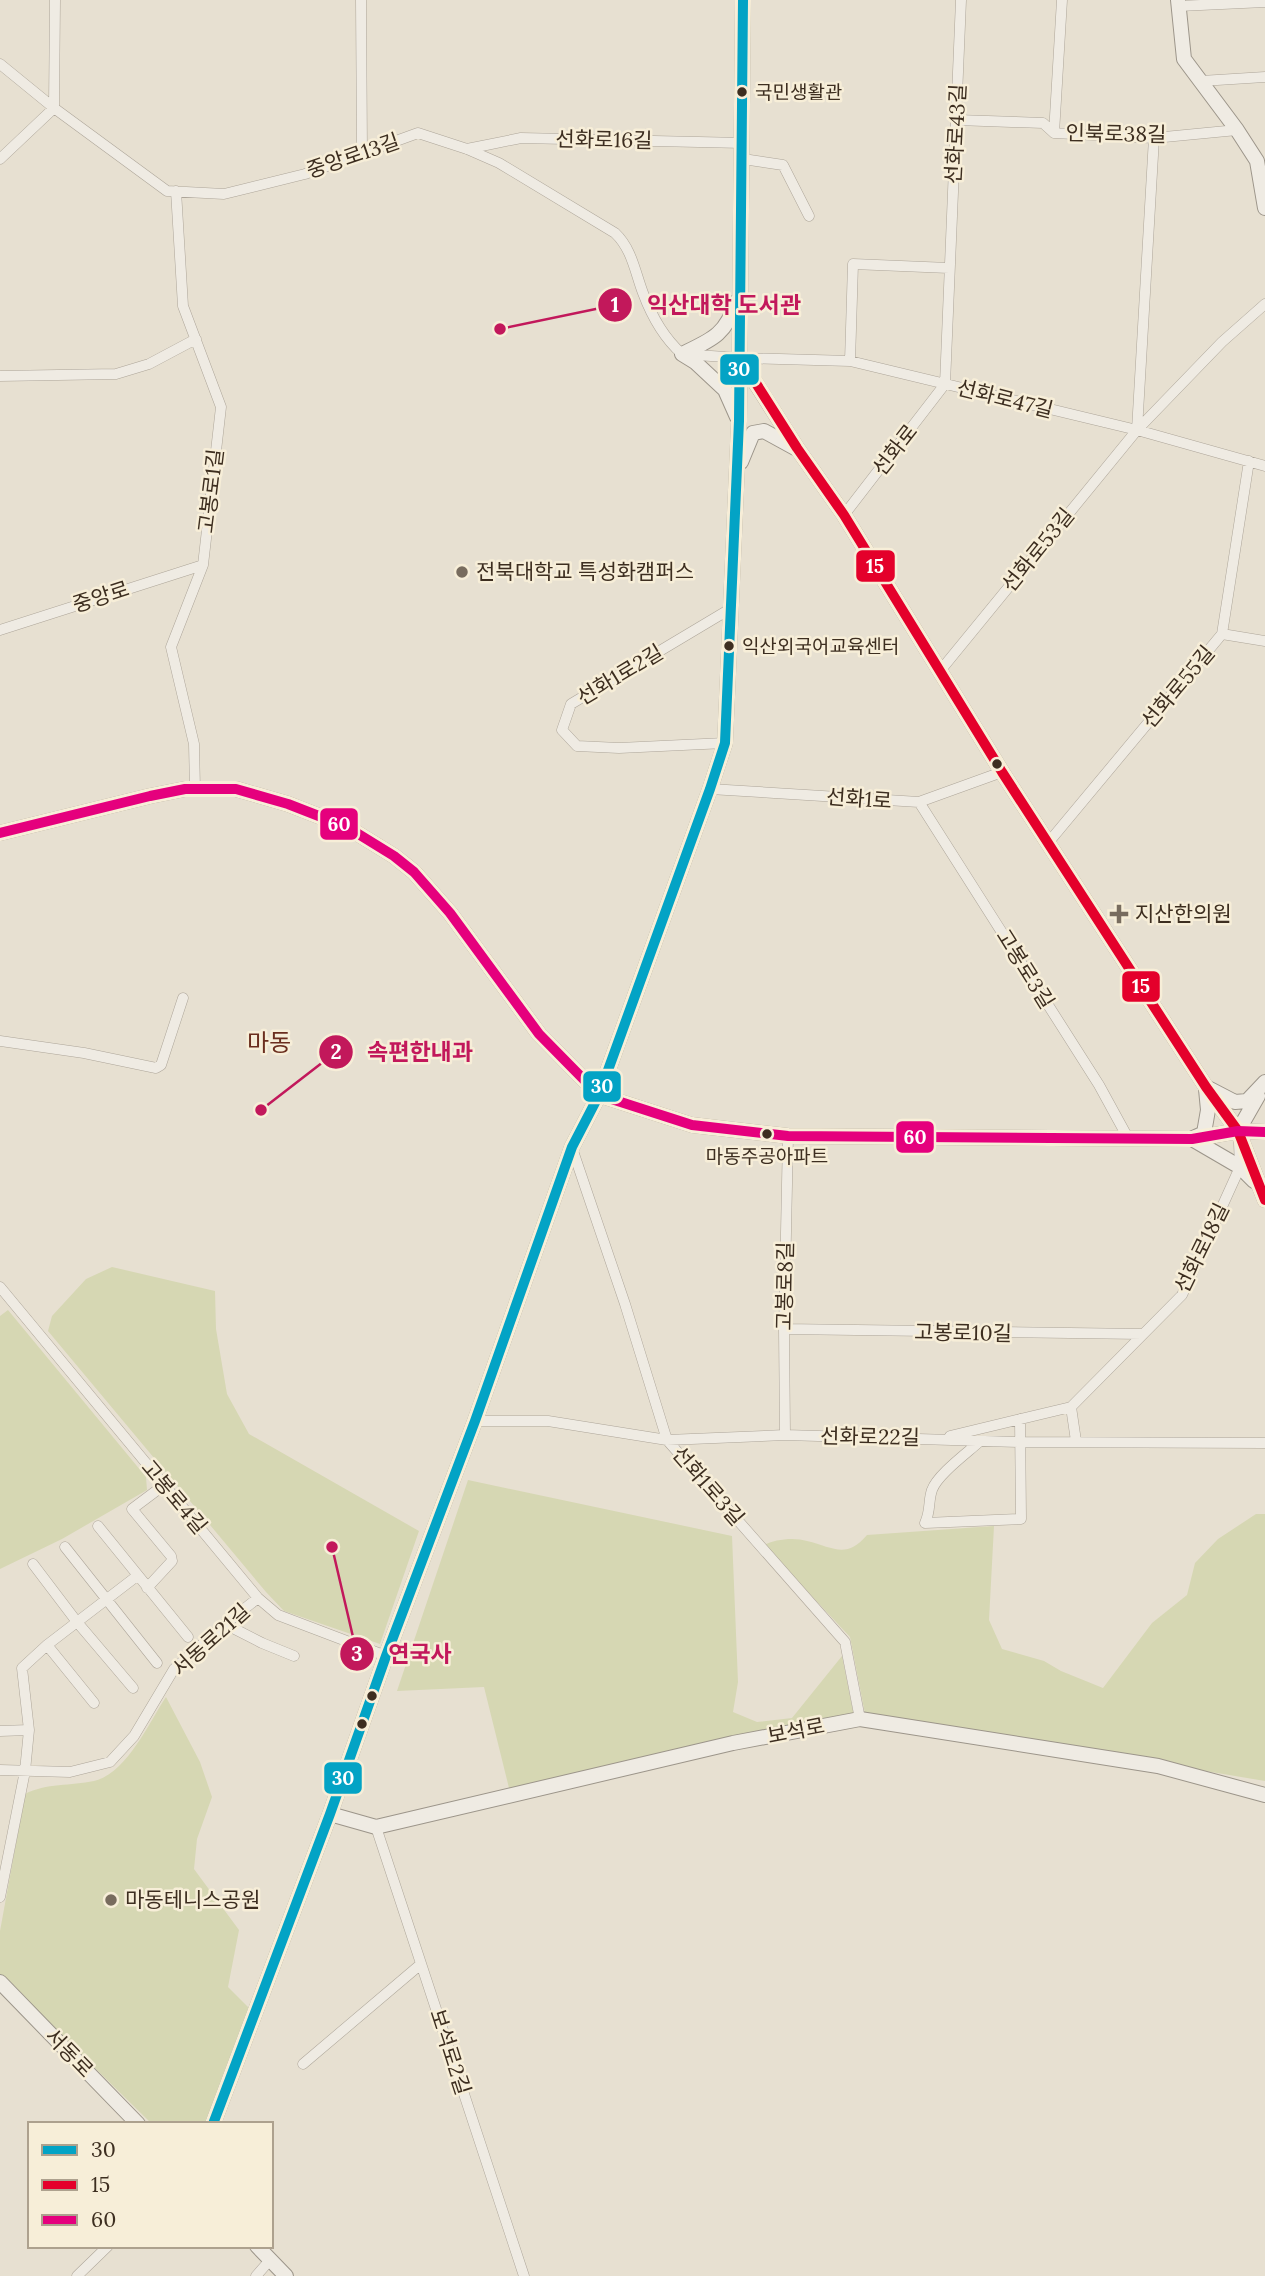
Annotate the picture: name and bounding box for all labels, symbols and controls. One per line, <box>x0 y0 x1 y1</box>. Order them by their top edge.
place label: 국민생활관 <box>755 80 842 104</box>
street label: 선화로43길 <box>939 83 972 185</box>
marker: 국민생활관 <box>735 85 749 99</box>
street label: 인북로38길 <box>1065 119 1167 148</box>
street label: 선화로16길 <box>555 125 653 154</box>
street label: 중앙로13길 <box>303 127 403 184</box>
callout: 익산대학 도서관 <box>598 283 815 327</box>
text: 익산대학 도서관 <box>647 290 801 319</box>
text: 1 <box>611 291 619 318</box>
line badge: 30 <box>719 353 760 386</box>
text: 30 <box>728 357 750 381</box>
street label: 선화로47길 <box>954 374 1056 424</box>
street label: 선화로 <box>866 419 923 481</box>
street label: 고봉로1길 <box>192 447 229 535</box>
street label: 선화로53길 <box>996 502 1080 597</box>
line badge: 15 <box>855 549 896 583</box>
text: 15 <box>866 554 884 578</box>
place label: 전북대학교 특성화캠퍼스 <box>476 558 694 585</box>
marker: 전북대학교 특성화캠퍼스 <box>454 564 470 580</box>
street label: 중앙로 <box>69 575 133 618</box>
place label: 익산외국어교육센터 <box>742 634 899 658</box>
street label: 선화1로2길 <box>572 638 668 711</box>
marker: 익산외국어교육센터 <box>722 639 736 653</box>
street label: 선화로55길 <box>1135 640 1220 734</box>
unlabelled marker <box>990 757 1004 771</box>
street label: 선화1로 <box>825 783 893 814</box>
line badge: 60 <box>319 807 359 841</box>
text: 60 <box>327 812 351 836</box>
place label: 지산한의원 <box>1135 900 1232 927</box>
marker: 지산한의원 <box>1109 904 1129 924</box>
street label: 고봉로3길 <box>990 924 1060 1014</box>
line badge: 15 <box>1121 970 1161 1003</box>
text: 15 <box>1132 974 1150 998</box>
district label: 마동 <box>247 1027 291 1058</box>
callout: 속편한내과 <box>318 1030 487 1074</box>
text: 속편한내과 <box>367 1037 473 1066</box>
text: 2 <box>330 1038 342 1065</box>
line badge: 30 <box>582 1070 622 1103</box>
text: 30 <box>591 1074 613 1098</box>
line badge: 60 <box>895 1120 935 1154</box>
text: 60 <box>903 1125 927 1149</box>
marker: 마동주공아파트 <box>760 1127 774 1141</box>
place label: 마동주공아파트 <box>706 1144 828 1168</box>
street label: 선화로18길 <box>1168 1198 1235 1297</box>
street label: 고봉로8길 <box>770 1241 799 1331</box>
street label: 고봉로10길 <box>914 1318 1012 1347</box>
street label: 선화로22길 <box>820 1422 920 1451</box>
street label: 선화1로3길 <box>666 1440 750 1531</box>
street label: 고봉로4길 <box>136 1454 213 1539</box>
street label: 서동로21길 <box>166 1597 255 1682</box>
callout: 연국사 <box>340 1632 466 1676</box>
text: 연국사 <box>388 1639 452 1668</box>
text: 3 <box>351 1640 363 1667</box>
unlabelled marker <box>365 1689 379 1703</box>
street label: 보석로 <box>765 1712 827 1749</box>
unlabelled marker <box>355 1717 369 1731</box>
line badge: 30 <box>323 1761 363 1795</box>
text: 30 <box>332 1766 354 1790</box>
place label: 마동테니스공원 <box>125 1886 260 1913</box>
marker: 마동테니스공원 <box>103 1892 119 1908</box>
street label: 보석로2길 <box>424 2006 477 2098</box>
street label: 서동로 <box>40 2022 99 2083</box>
legend <box>28 2122 273 2248</box>
text: 30 <box>91 2136 116 2163</box>
text: 15 <box>91 2171 110 2198</box>
text: 60 <box>91 2206 116 2233</box>

